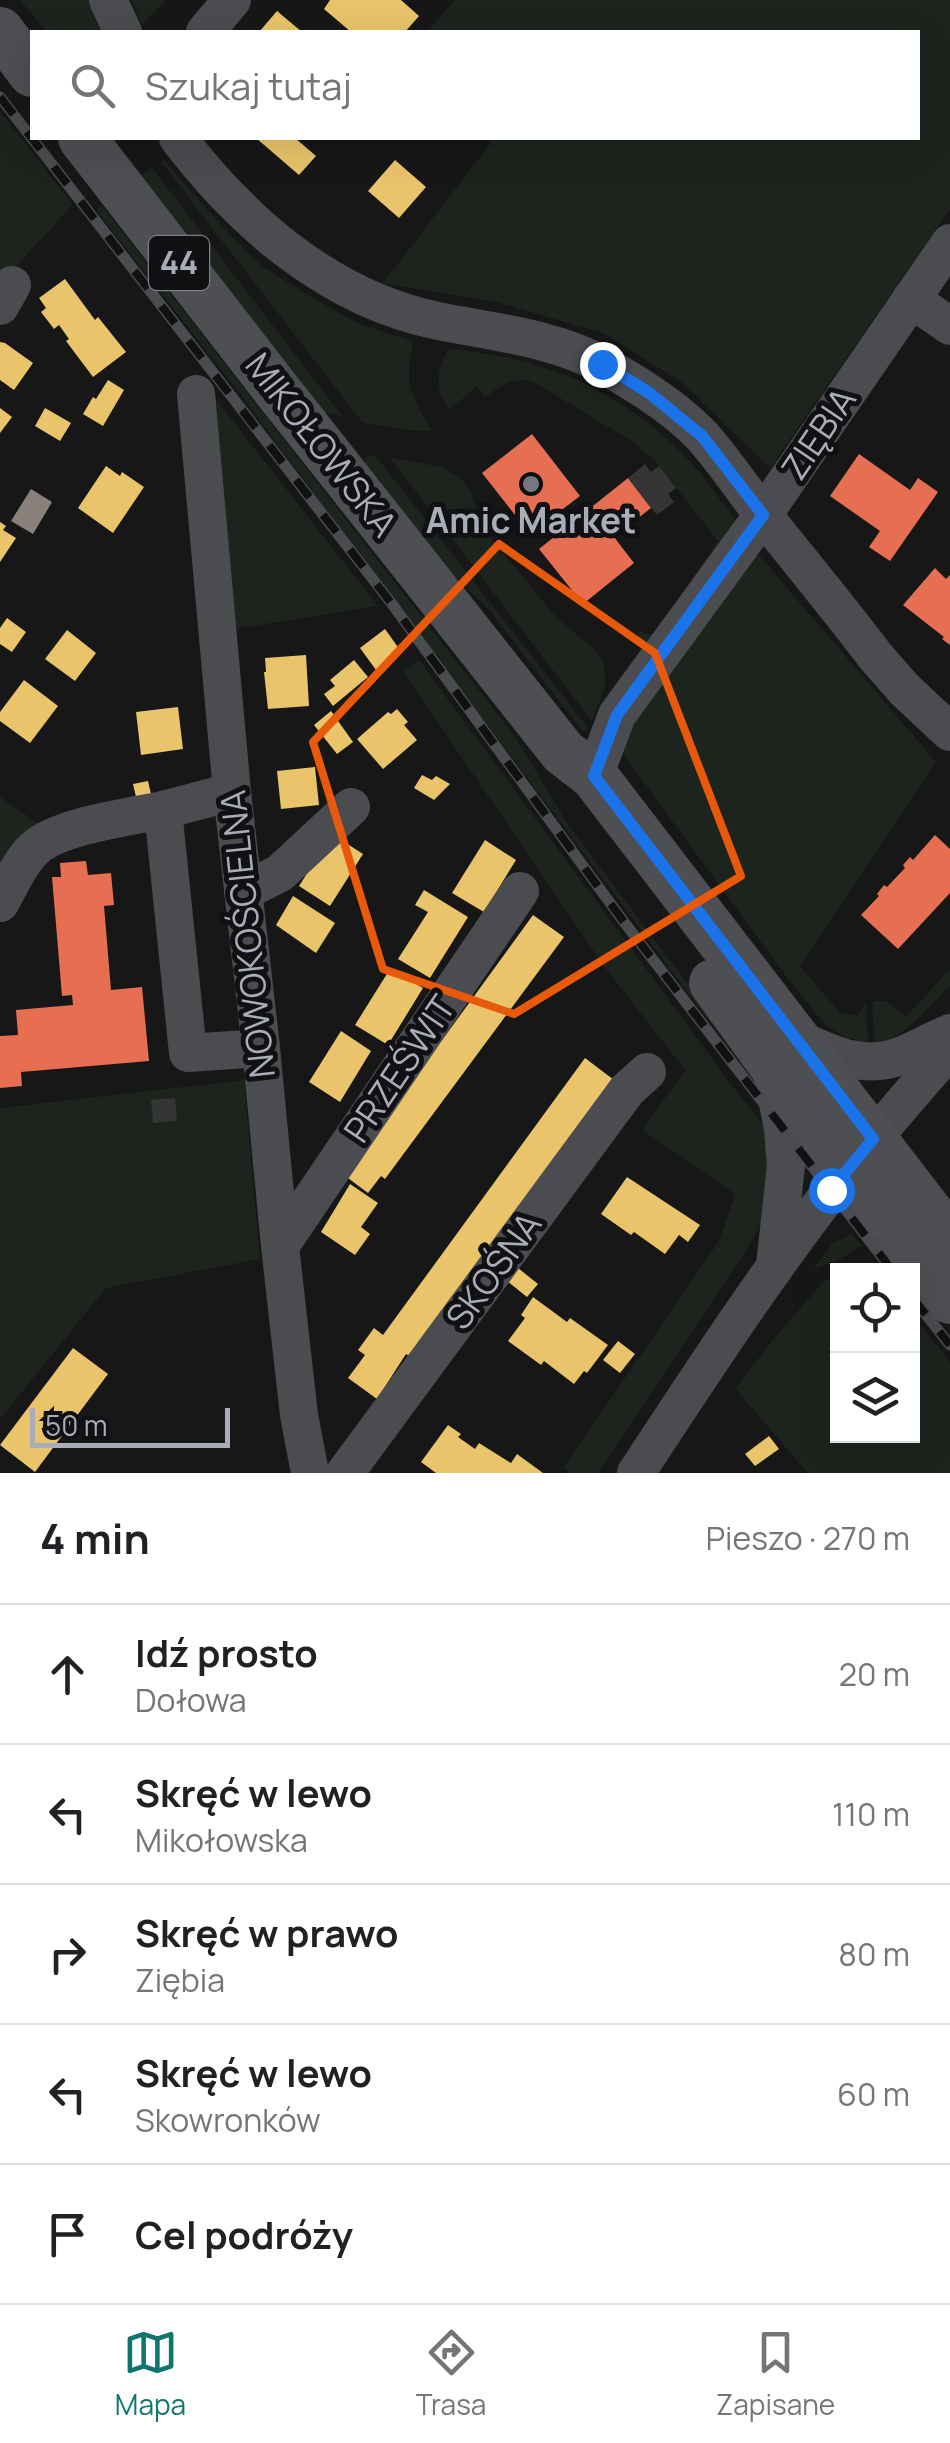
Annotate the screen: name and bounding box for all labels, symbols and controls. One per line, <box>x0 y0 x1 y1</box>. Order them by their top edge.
search box <box>30 30 920 140</box>
icon: search <box>65 58 120 113</box>
text: Szukaj tutaj <box>145 59 352 111</box>
road number: 44 <box>149 236 209 290</box>
route end <box>580 342 626 388</box>
street label: MIKOŁOWSKA <box>235 343 409 546</box>
street label: ZIĘBIA <box>770 378 866 489</box>
marker: Amic Market <box>520 473 542 495</box>
place label: Amic Market <box>426 496 636 544</box>
street label: NOWOKOŚCIELNA <box>208 788 286 1080</box>
street label: PRZEŚWIT <box>332 985 466 1152</box>
route start <box>809 1168 855 1214</box>
street label: SKOŚNA <box>434 1202 552 1339</box>
map controls <box>830 1263 920 1443</box>
button: locate <box>830 1263 920 1353</box>
button: layers <box>830 1353 920 1443</box>
scale bar <box>30 1403 230 1448</box>
text: 50 m <box>45 1406 108 1444</box>
text: 4 min <box>40 1509 150 1567</box>
text: Pieszo · 270 m <box>706 1516 910 1560</box>
text: Idź prosto <box>135 1626 318 1678</box>
icon: ahead <box>40 1647 95 1702</box>
text: 20 m <box>839 1652 910 1696</box>
text: Dołowa <box>135 1678 246 1722</box>
text: Skręć w lewo <box>135 1766 372 1818</box>
icon: left <box>40 1787 95 1842</box>
text: 110 m <box>832 1792 910 1836</box>
text: Mikołowska <box>135 1818 308 1862</box>
text: Skręć w prawo <box>135 1906 398 1958</box>
icon: right <box>40 1927 95 1982</box>
text: 80 m <box>838 1932 910 1976</box>
text: Ziębia <box>135 1958 225 2002</box>
text: Skręć w lewo <box>135 2046 372 2098</box>
icon: left <box>40 2067 95 2122</box>
text: 60 m <box>837 2072 910 2116</box>
text: Skowronków <box>135 2098 321 2142</box>
icon: arrive <box>40 2207 95 2262</box>
text: Cel podróży <box>135 2208 353 2260</box>
tab: Mapa <box>115 2325 186 2423</box>
tab: Trasa <box>416 2325 486 2423</box>
tab: Zapisane <box>716 2325 835 2423</box>

